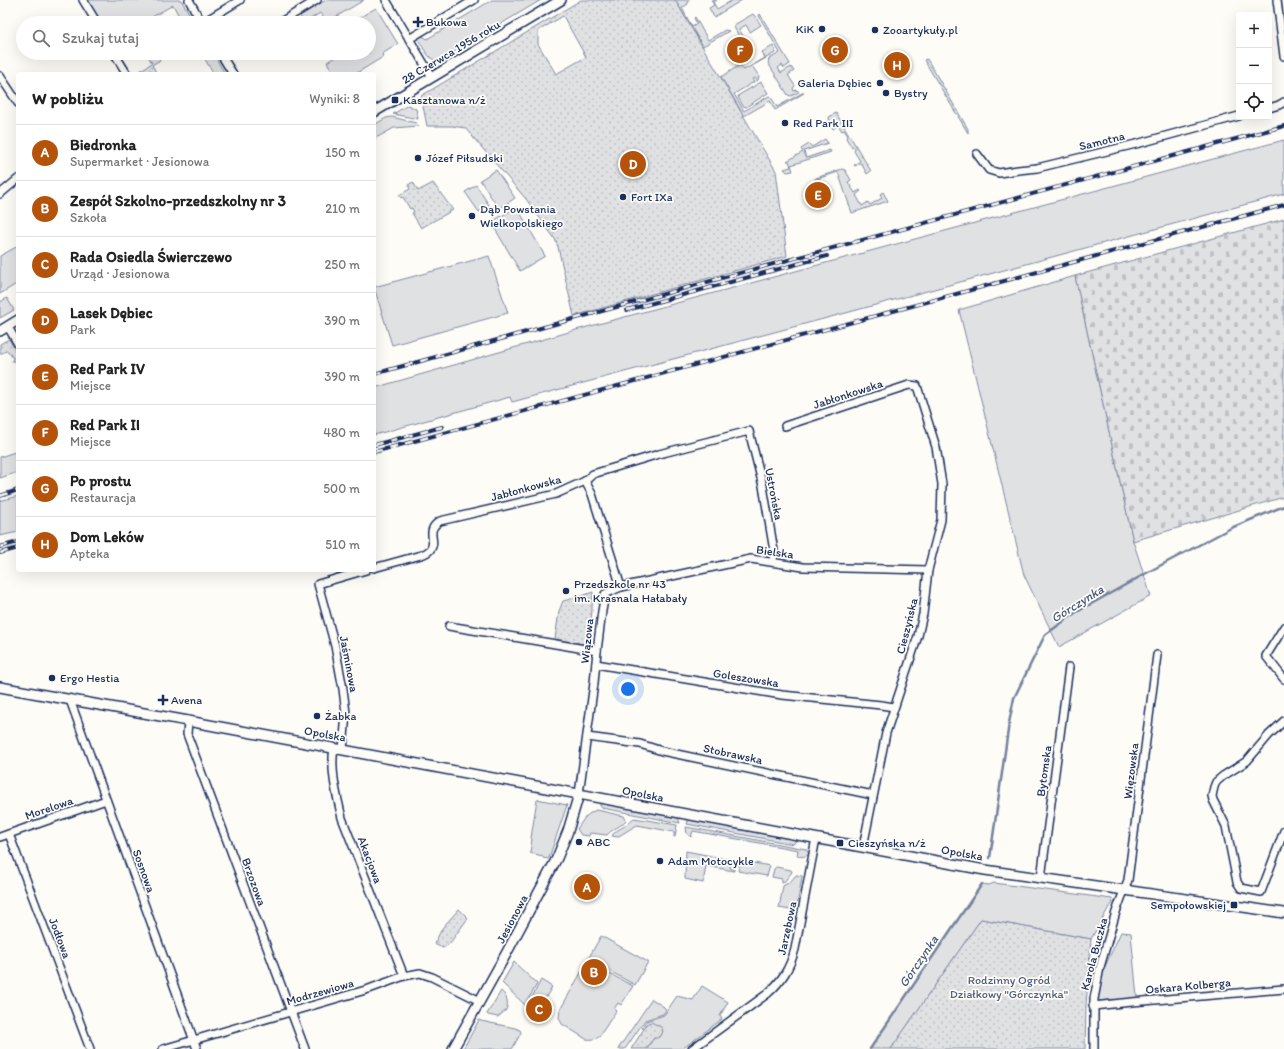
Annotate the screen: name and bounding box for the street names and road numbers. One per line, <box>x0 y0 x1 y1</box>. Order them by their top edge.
street label: 28 Czerwca 1956 roku <box>399 17 503 87</box>
street label: Samotna <box>1078 128 1127 153</box>
street label: Jabłonkowska <box>811 376 885 412</box>
street label: Ustrońska <box>762 467 786 521</box>
street label: Jabłonkowska <box>489 472 563 504</box>
street label: Bielska <box>755 542 795 562</box>
street label: Cieszyńska <box>893 596 921 656</box>
street label: Wiązowa <box>578 617 596 664</box>
street label: Jaśminowa <box>337 635 361 694</box>
street label: Goleszowska <box>712 666 781 690</box>
street label: Opolska <box>303 723 347 745</box>
street label: Stobrawska <box>702 741 765 767</box>
street label: Więzowska <box>1121 741 1141 800</box>
street label: Bytomska <box>1033 744 1055 797</box>
street label: Opolska <box>621 783 665 805</box>
street label: Morelowa <box>23 793 76 823</box>
street label: Akacjowa <box>355 835 386 886</box>
street label: Opolska <box>940 842 984 864</box>
street label: Sosnowa <box>130 847 159 895</box>
street label: Brzozowa <box>239 856 269 909</box>
street label: Jesionowa <box>493 892 531 946</box>
street label: Jarzębowa <box>774 899 800 956</box>
street label: Jodłowa <box>46 916 74 961</box>
street label: Karola Buczka <box>1078 916 1110 992</box>
street label: Oskara Kolberga <box>1145 975 1231 997</box>
street label: Modrzewiowa <box>285 976 355 1008</box>

